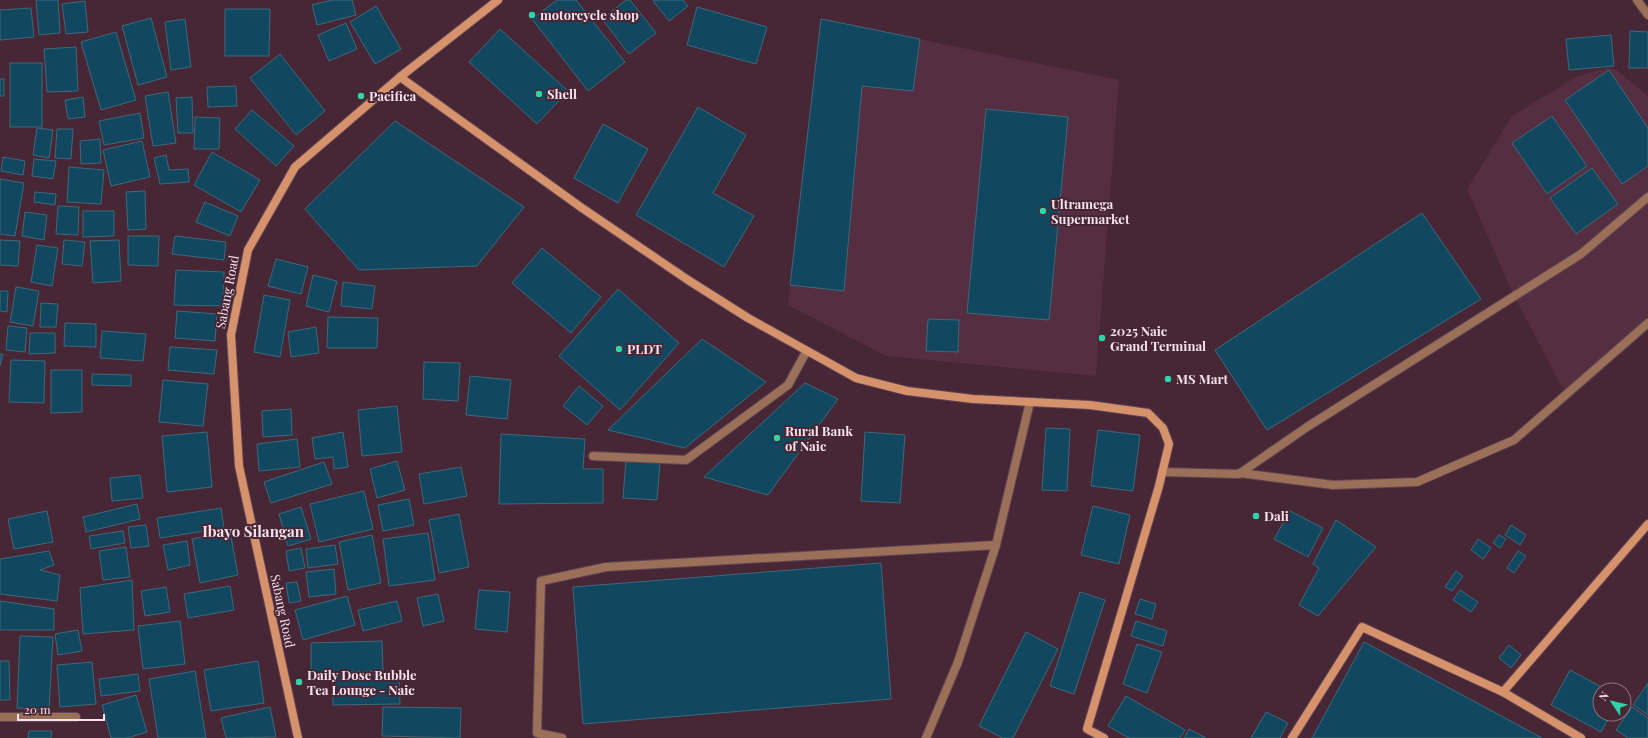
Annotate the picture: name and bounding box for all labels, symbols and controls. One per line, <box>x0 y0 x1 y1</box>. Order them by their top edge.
place label: motorcycle shop <box>540 6 639 23</box>
marker: motorcycle shop <box>527 10 537 20</box>
place label: Shell <box>547 85 577 102</box>
place label: Pacifica <box>369 87 416 104</box>
marker: Shell <box>534 89 544 99</box>
marker: Pacifica <box>356 91 366 101</box>
place label: Ultramega Supermarket <box>1051 195 1130 227</box>
marker: Ultramega Supermarket <box>1038 206 1048 216</box>
street label: Sabang Road <box>211 253 242 330</box>
place label: 2025 Naic Grand Terminal <box>1110 322 1206 354</box>
marker: 2025 Naic Grand Terminal <box>1097 333 1107 343</box>
place label: PLDT <box>627 340 662 357</box>
marker: PLDT <box>614 344 624 354</box>
place label: MS Mart <box>1176 370 1228 387</box>
marker: MS Mart <box>1163 374 1173 384</box>
place label: Rural Bank of Naic <box>785 422 853 454</box>
marker: Rural Bank of Naic <box>772 433 782 443</box>
place label: Dali <box>1264 507 1289 524</box>
marker: Dali <box>1251 511 1261 521</box>
district label: Ibayo Silangan <box>202 521 305 541</box>
street label: Sabang Road <box>267 573 300 650</box>
place label: Daily Dose Bubble Tea Lounge - Naic <box>307 666 417 698</box>
marker: Daily Dose Bubble Tea Lounge - Naic <box>294 677 304 687</box>
north arrow <box>1592 682 1632 722</box>
text: N <box>1595 688 1612 704</box>
scale bar <box>18 696 104 722</box>
text: 20 m <box>24 701 51 717</box>

